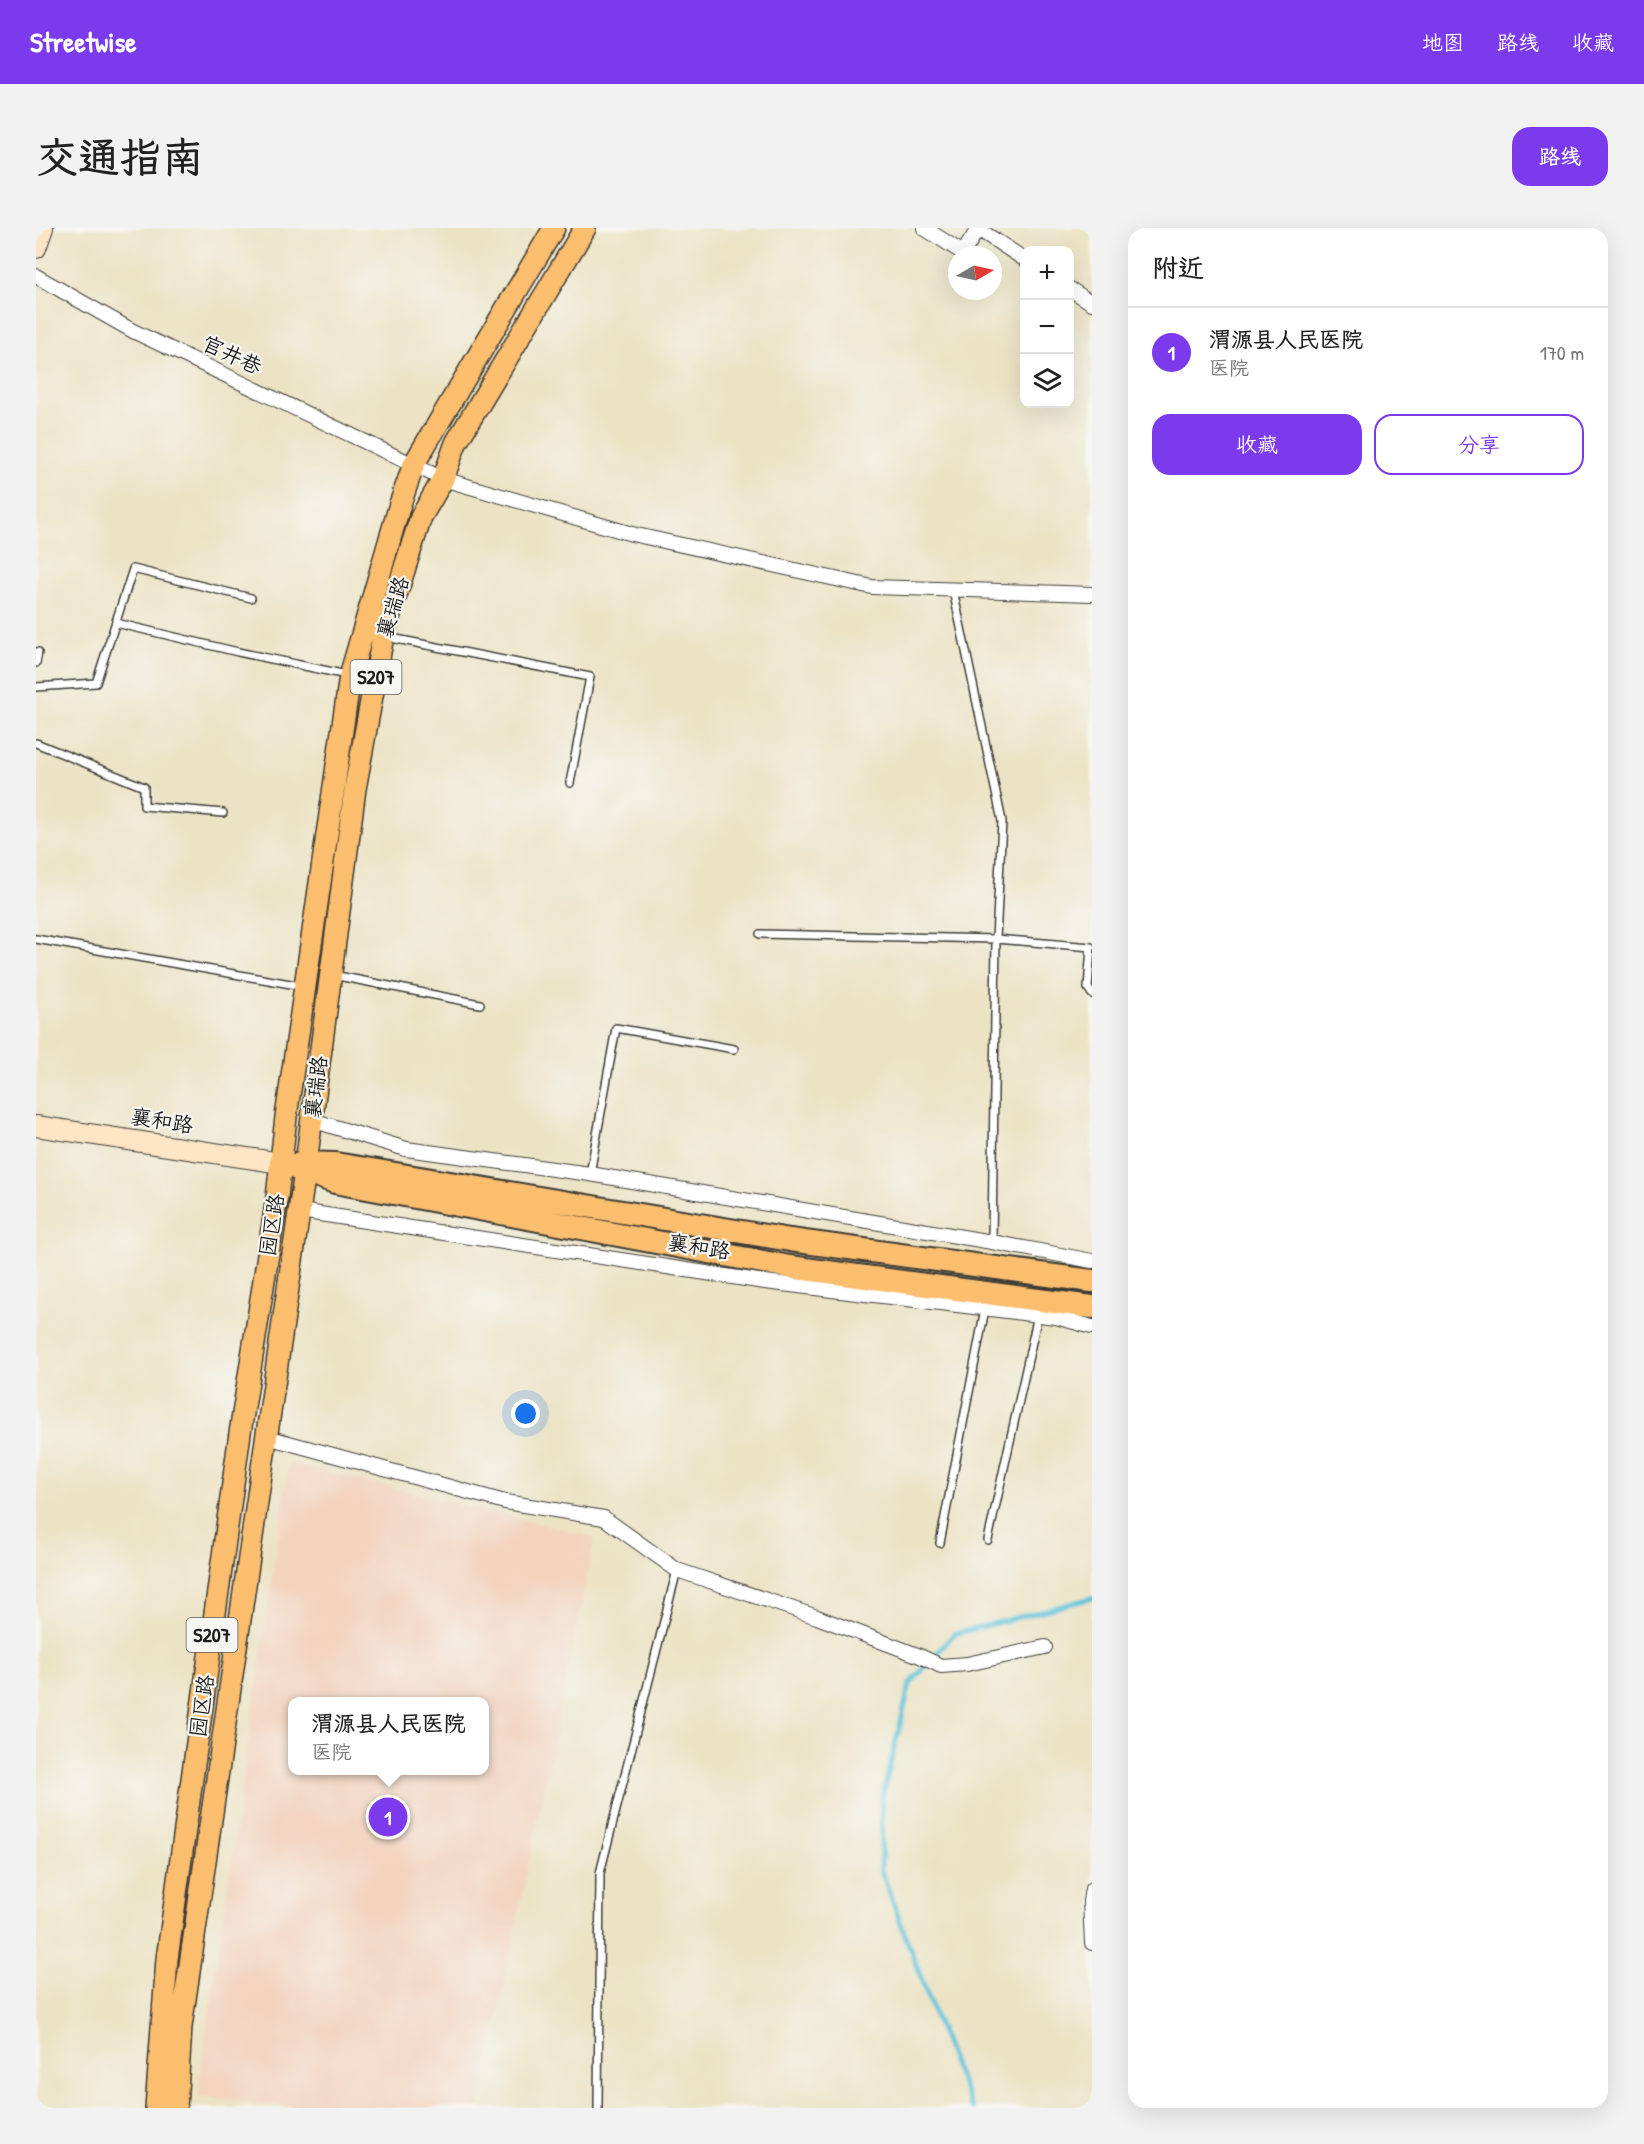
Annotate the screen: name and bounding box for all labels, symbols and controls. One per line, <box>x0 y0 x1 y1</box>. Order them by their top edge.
text: Streetwise <box>30 23 136 61</box>
text: 地图 <box>1422 28 1464 57</box>
text: 路线 <box>1497 28 1539 57</box>
text: 收藏 <box>1572 28 1614 57</box>
button: 路线 <box>1512 127 1608 186</box>
text: 交通指南 <box>36 128 204 185</box>
north arrow <box>948 246 1002 300</box>
map controls <box>1020 246 1074 408</box>
button: + <box>1020 246 1074 300</box>
text: 附近 <box>1152 250 1204 285</box>
button: − <box>1020 300 1074 354</box>
text: 渭源县人民医院 <box>1209 324 1363 354</box>
street label: 官井巷 <box>198 328 267 381</box>
text: 1 <box>1168 339 1175 366</box>
text: 170 m <box>1540 339 1584 366</box>
button: layers <box>1020 354 1074 408</box>
text: 医院 <box>1209 354 1249 381</box>
button: 收藏 <box>1152 414 1362 475</box>
button: 分享 <box>1374 414 1584 475</box>
street label: 襄瑞路 <box>369 572 416 641</box>
road number: S207 <box>350 660 402 694</box>
street label: 襄瑞路 <box>297 1054 334 1120</box>
street label: 襄和路 <box>129 1101 195 1140</box>
street label: 园区路 <box>252 1192 291 1258</box>
street label: 襄和路 <box>666 1227 732 1266</box>
your location <box>511 1399 540 1428</box>
road number: S207 <box>186 1618 237 1652</box>
street label: 园区路 <box>183 1673 220 1739</box>
popup <box>288 1697 489 1775</box>
text: 渭源县人民医院 <box>311 1708 466 1738</box>
text: 医院 <box>311 1738 351 1765</box>
pin: 1 <box>368 1794 408 1840</box>

